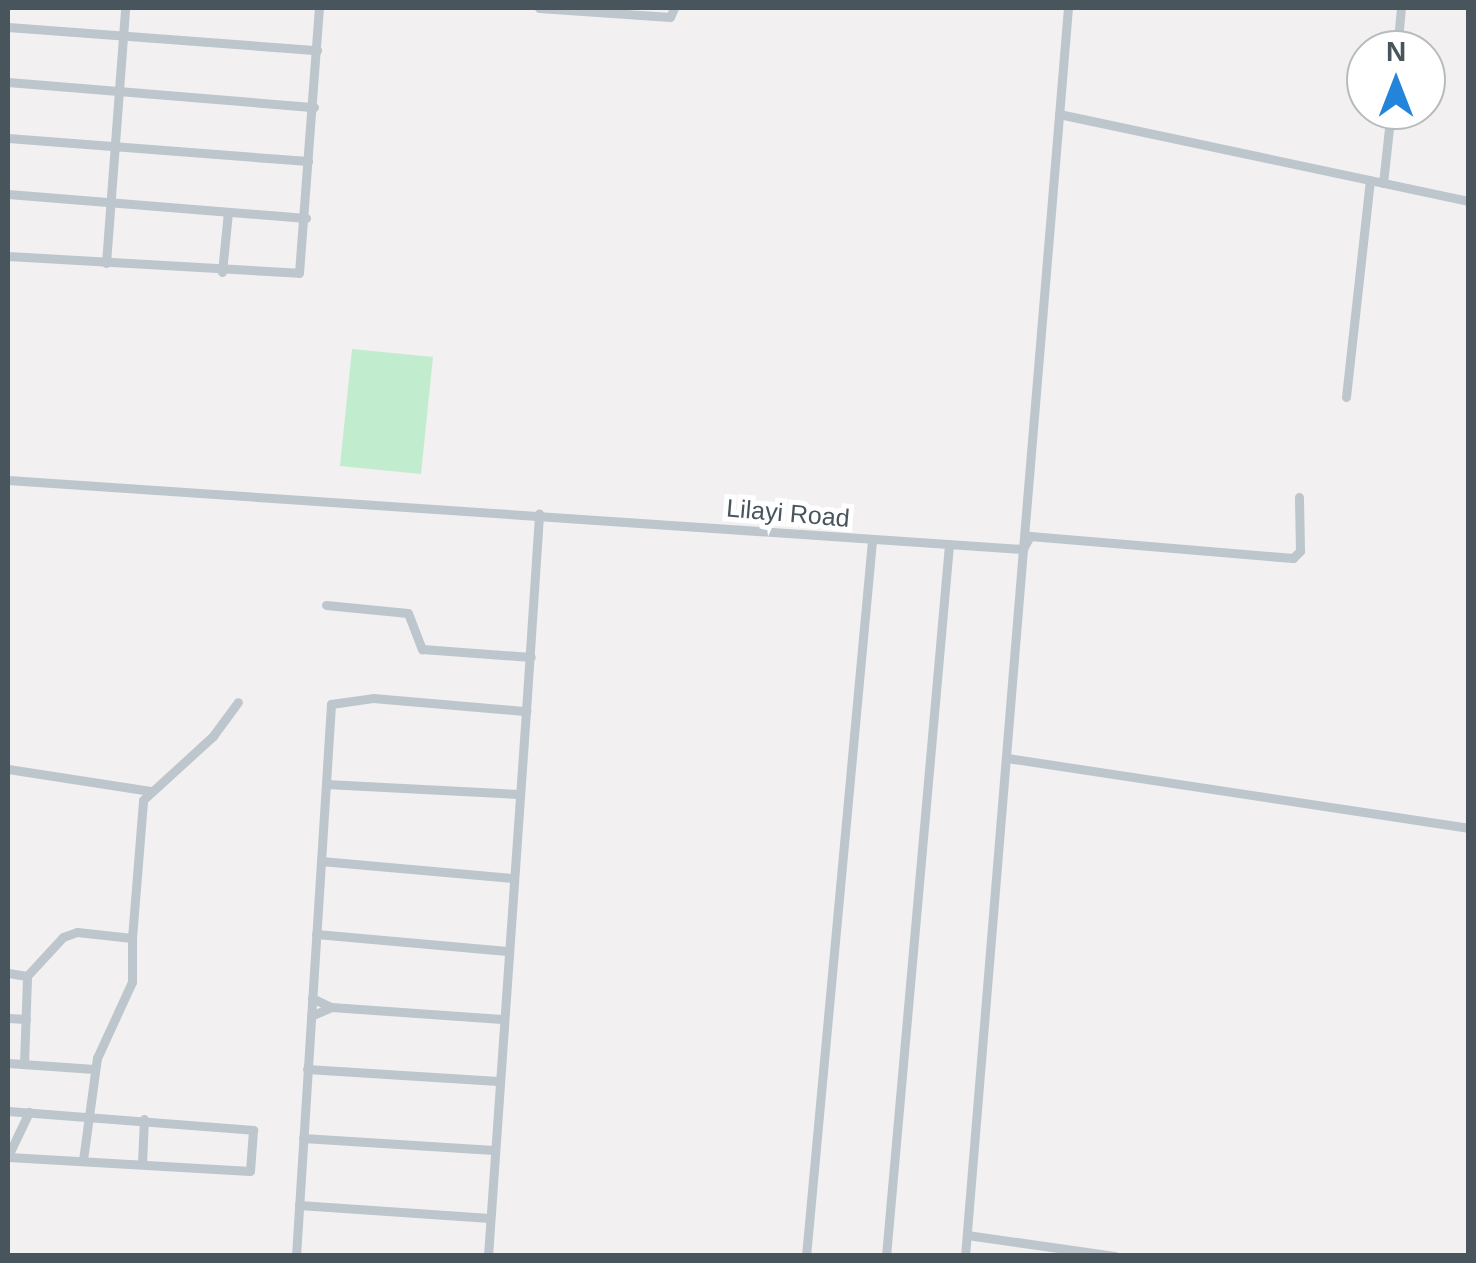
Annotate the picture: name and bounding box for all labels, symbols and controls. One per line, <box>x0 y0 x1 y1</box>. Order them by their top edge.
north arrow <box>1346 30 1446 130</box>
text: N <box>1386 36 1406 67</box>
street label: Lilayi Road <box>725 493 851 533</box>

